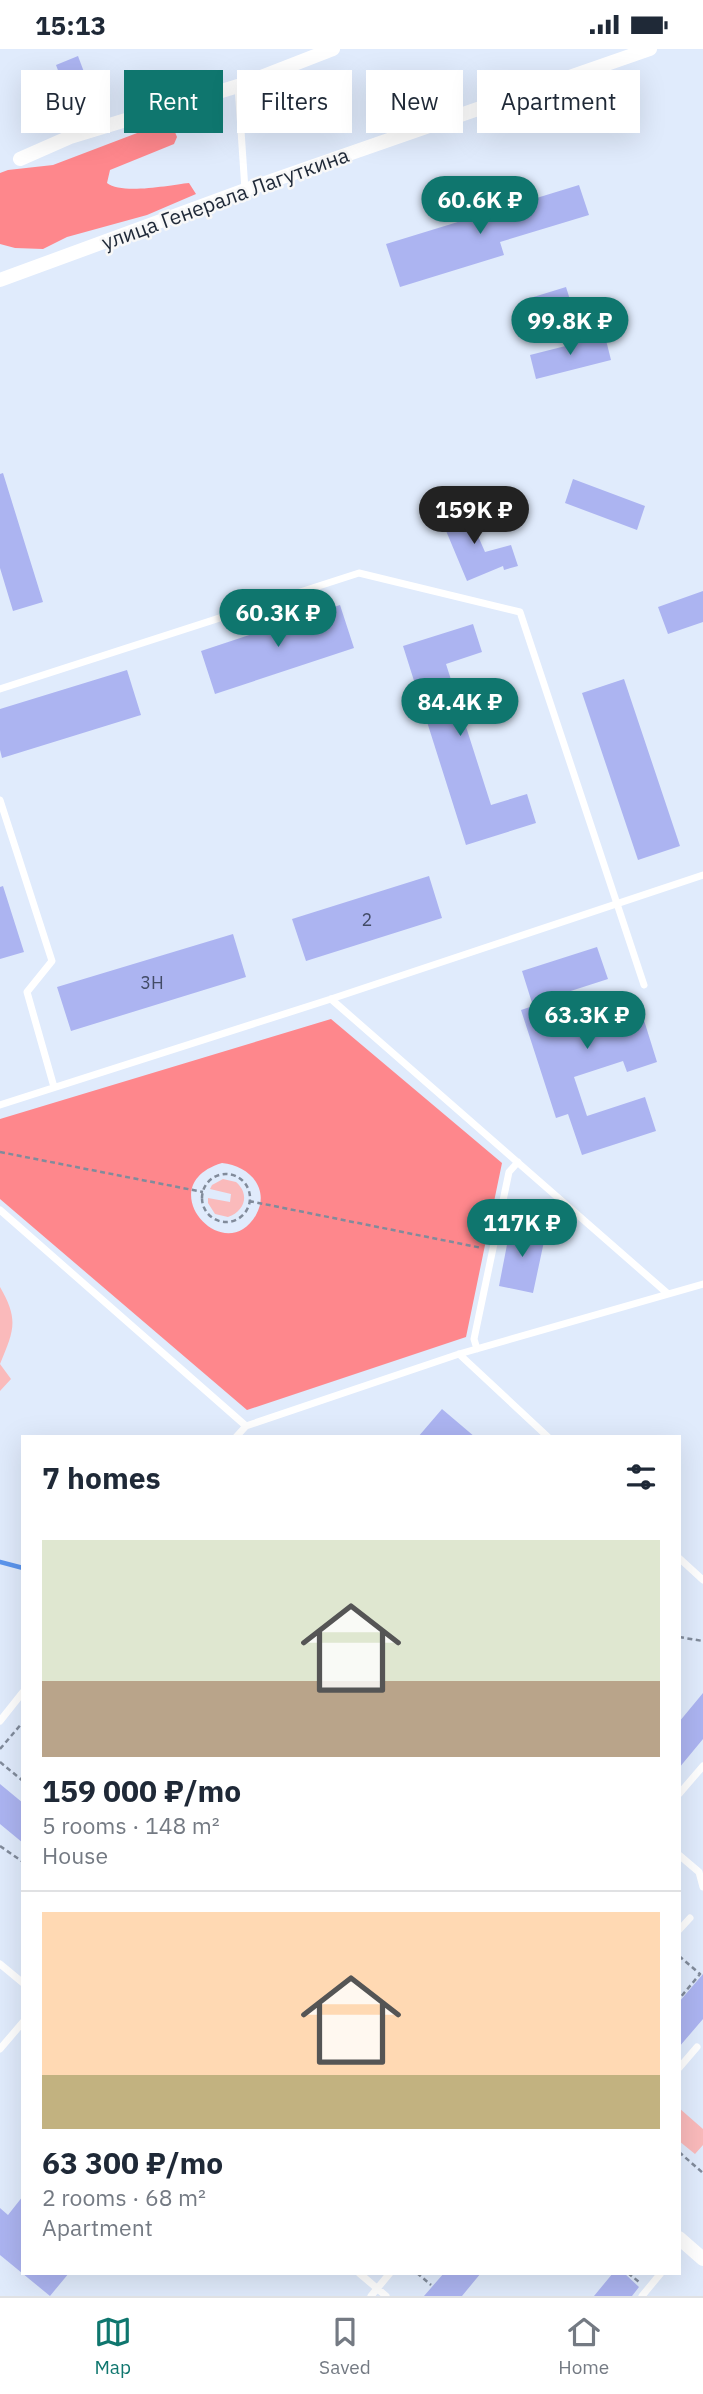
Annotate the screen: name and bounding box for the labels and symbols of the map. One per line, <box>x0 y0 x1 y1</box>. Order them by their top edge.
street label: улица Генерала Лагуткина <box>97 140 353 256</box>
pin: 60.6K ₽ <box>415 177 545 236</box>
pin: 99.8K ₽ <box>505 297 635 357</box>
pin: 159K ₽ <box>417 487 531 546</box>
pin: 60.3K ₽ <box>213 589 343 649</box>
pin: 84.4K ₽ <box>395 679 525 738</box>
house number: 2 <box>362 908 372 931</box>
house number: 3Н <box>140 971 164 994</box>
pin: 63.3K ₽ <box>522 991 652 1051</box>
pin: 117K ₽ <box>465 1199 579 1259</box>

